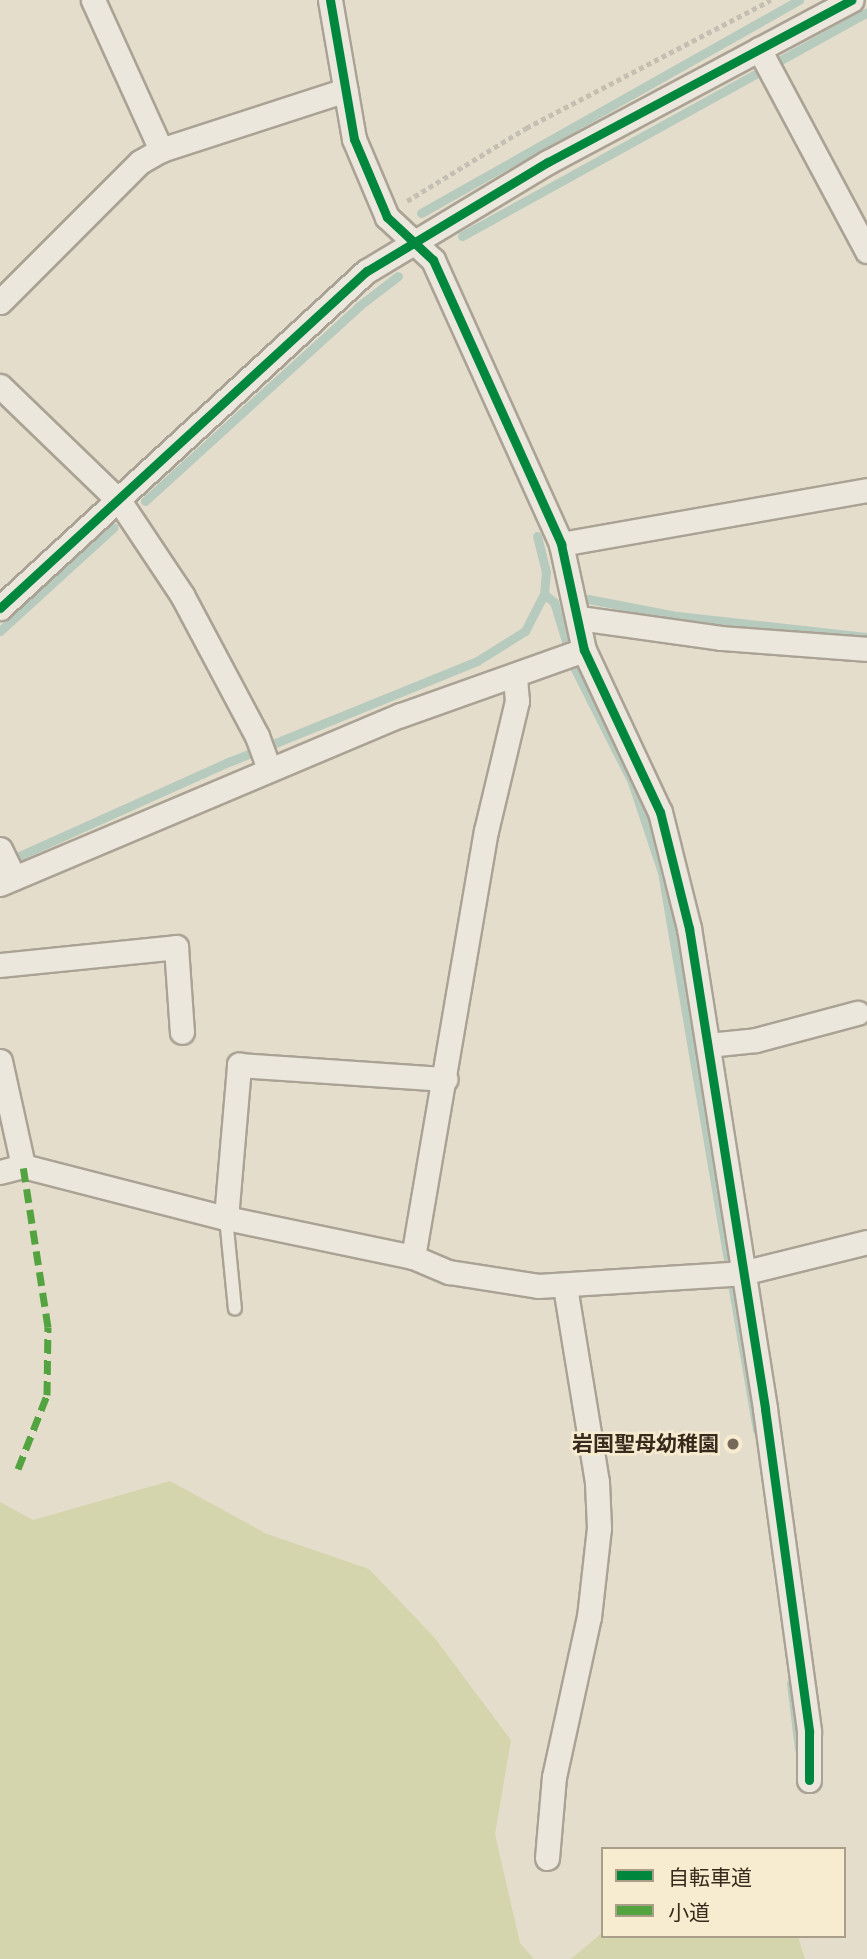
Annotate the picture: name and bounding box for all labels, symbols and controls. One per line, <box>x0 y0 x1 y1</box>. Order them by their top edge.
place label: 岩国聖母幼稚園 <box>572 1431 719 1457</box>
marker: 岩国聖母幼稚園 <box>725 1436 741 1452</box>
legend <box>601 1847 846 1938</box>
text: 自転車道 <box>668 1866 752 1890</box>
text: 小道 <box>668 1901 710 1925</box>

